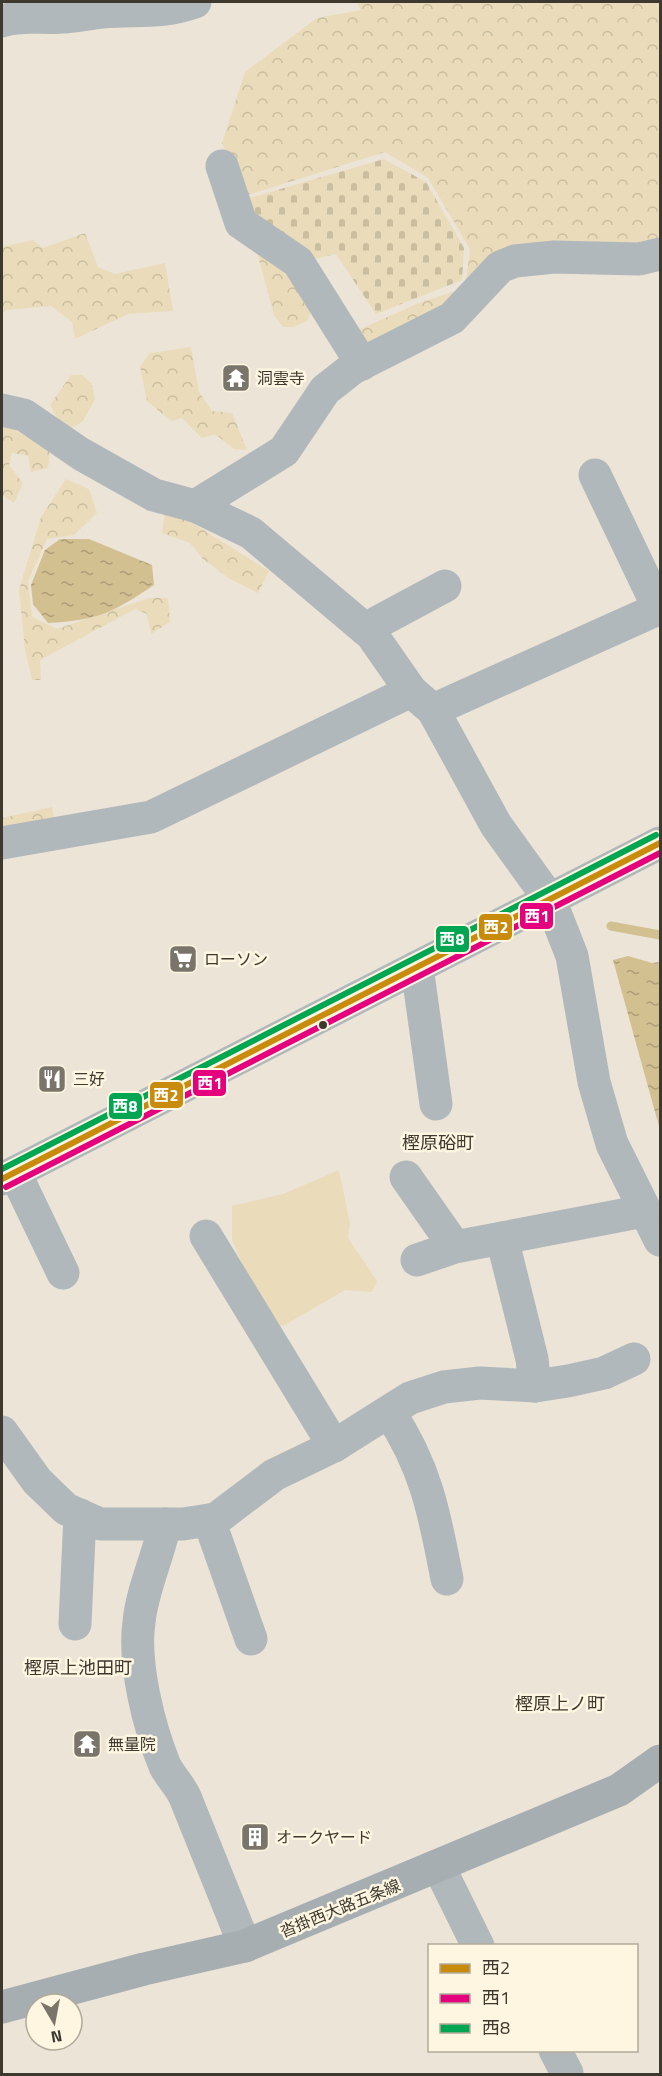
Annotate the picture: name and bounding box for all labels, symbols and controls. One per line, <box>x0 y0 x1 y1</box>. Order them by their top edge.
temple icon: 洞雲寺 <box>220 362 252 394</box>
place label: 洞雲寺 <box>257 366 305 390</box>
line badge: 西1 <box>519 902 554 930</box>
text: 西1 <box>525 904 549 928</box>
line badge: 西2 <box>478 913 513 941</box>
text: 西2 <box>484 915 508 939</box>
line badge: 西8 <box>435 925 470 953</box>
text: 西8 <box>440 927 465 951</box>
supermarket icon: ローソン <box>167 943 199 975</box>
place label: ローソン <box>204 947 268 971</box>
unlabelled marker <box>317 1019 329 1031</box>
restaurant icon: 三好 <box>36 1063 68 1095</box>
place label: 三好 <box>73 1067 105 1091</box>
line badge: 西1 <box>192 1069 227 1097</box>
text: 西1 <box>198 1071 222 1095</box>
line badge: 西2 <box>149 1081 184 1109</box>
text: 西2 <box>154 1083 178 1107</box>
line badge: 西8 <box>108 1092 143 1120</box>
text: 西8 <box>113 1094 138 1118</box>
district label: 樫原硲町 <box>402 1129 474 1156</box>
district label: 樫原上池田町 <box>24 1654 132 1681</box>
district label: 樫原上ノ町 <box>515 1690 605 1717</box>
temple icon: 無量院 <box>71 1728 103 1760</box>
place label: 無量院 <box>108 1732 156 1756</box>
building icon: オークヤード <box>239 1821 271 1853</box>
place label: オークヤード <box>276 1825 372 1849</box>
street label: 沓掛西大路五条線 <box>276 1873 404 1943</box>
legend <box>428 1944 638 2052</box>
text: 西2 <box>482 1954 510 1981</box>
text: 西1 <box>482 1984 510 2011</box>
north arrow <box>24 1992 84 2052</box>
text: 西8 <box>482 2014 510 2041</box>
text: N <box>49 2024 64 2050</box>

